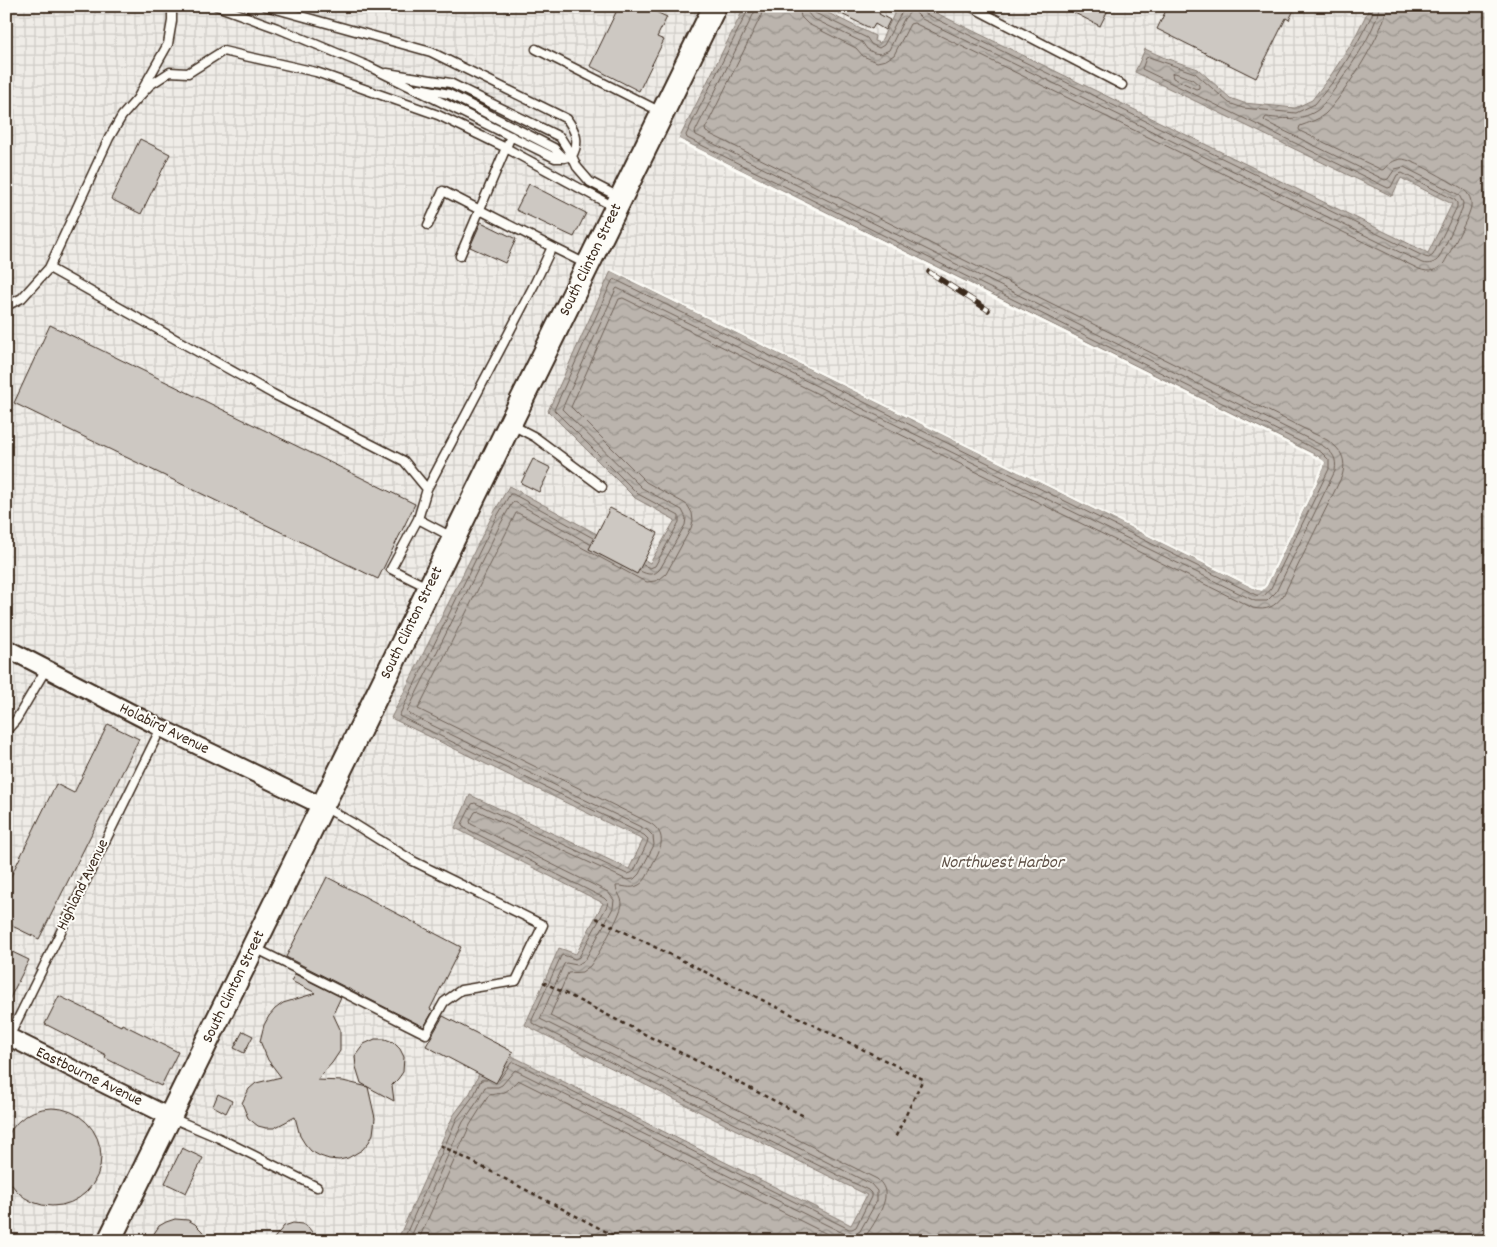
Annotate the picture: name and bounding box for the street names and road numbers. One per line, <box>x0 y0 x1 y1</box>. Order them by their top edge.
street label: South Clinton Street <box>554 200 628 320</box>
street label: South Clinton Street <box>375 563 449 683</box>
street label: Holabird Avenue <box>115 697 213 761</box>
street label: Highland Avenue <box>51 835 115 935</box>
street label: South Clinton Street <box>197 927 271 1047</box>
street label: Eastbourne Avenue <box>32 1041 146 1113</box>

